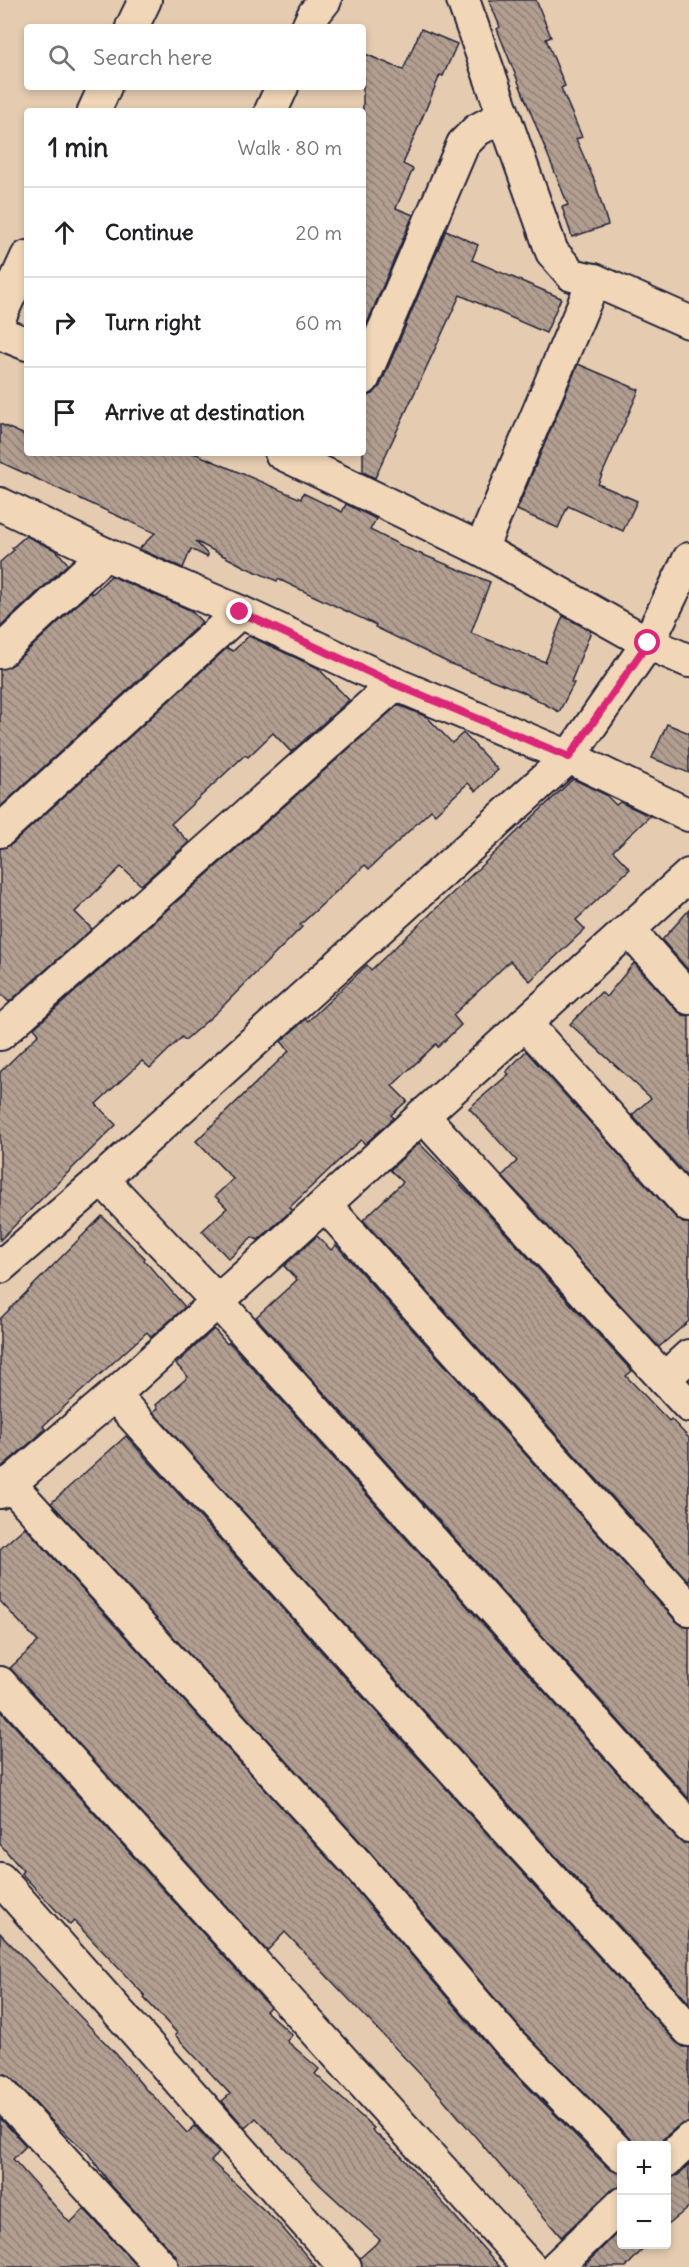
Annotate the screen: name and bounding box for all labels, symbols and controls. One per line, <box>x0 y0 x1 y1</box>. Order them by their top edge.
search box <box>24 24 366 90</box>
icon: search <box>45 41 78 74</box>
text: Search here <box>93 43 212 71</box>
text: 1 min <box>48 131 108 164</box>
text: Walk · 80 m <box>237 135 342 160</box>
icon: ahead <box>48 216 81 249</box>
text: Continue <box>105 218 194 246</box>
text: 20 m <box>296 220 342 245</box>
icon: right <box>48 306 81 339</box>
text: Turn right <box>105 308 201 336</box>
text: 60 m <box>295 310 342 335</box>
icon: arrive <box>48 396 81 429</box>
text: Arrive at destination <box>105 398 305 426</box>
route end <box>226 598 252 624</box>
route start <box>634 629 660 655</box>
map controls <box>617 2141 671 2249</box>
button: + <box>617 2141 671 2195</box>
button: − <box>617 2195 671 2249</box>

